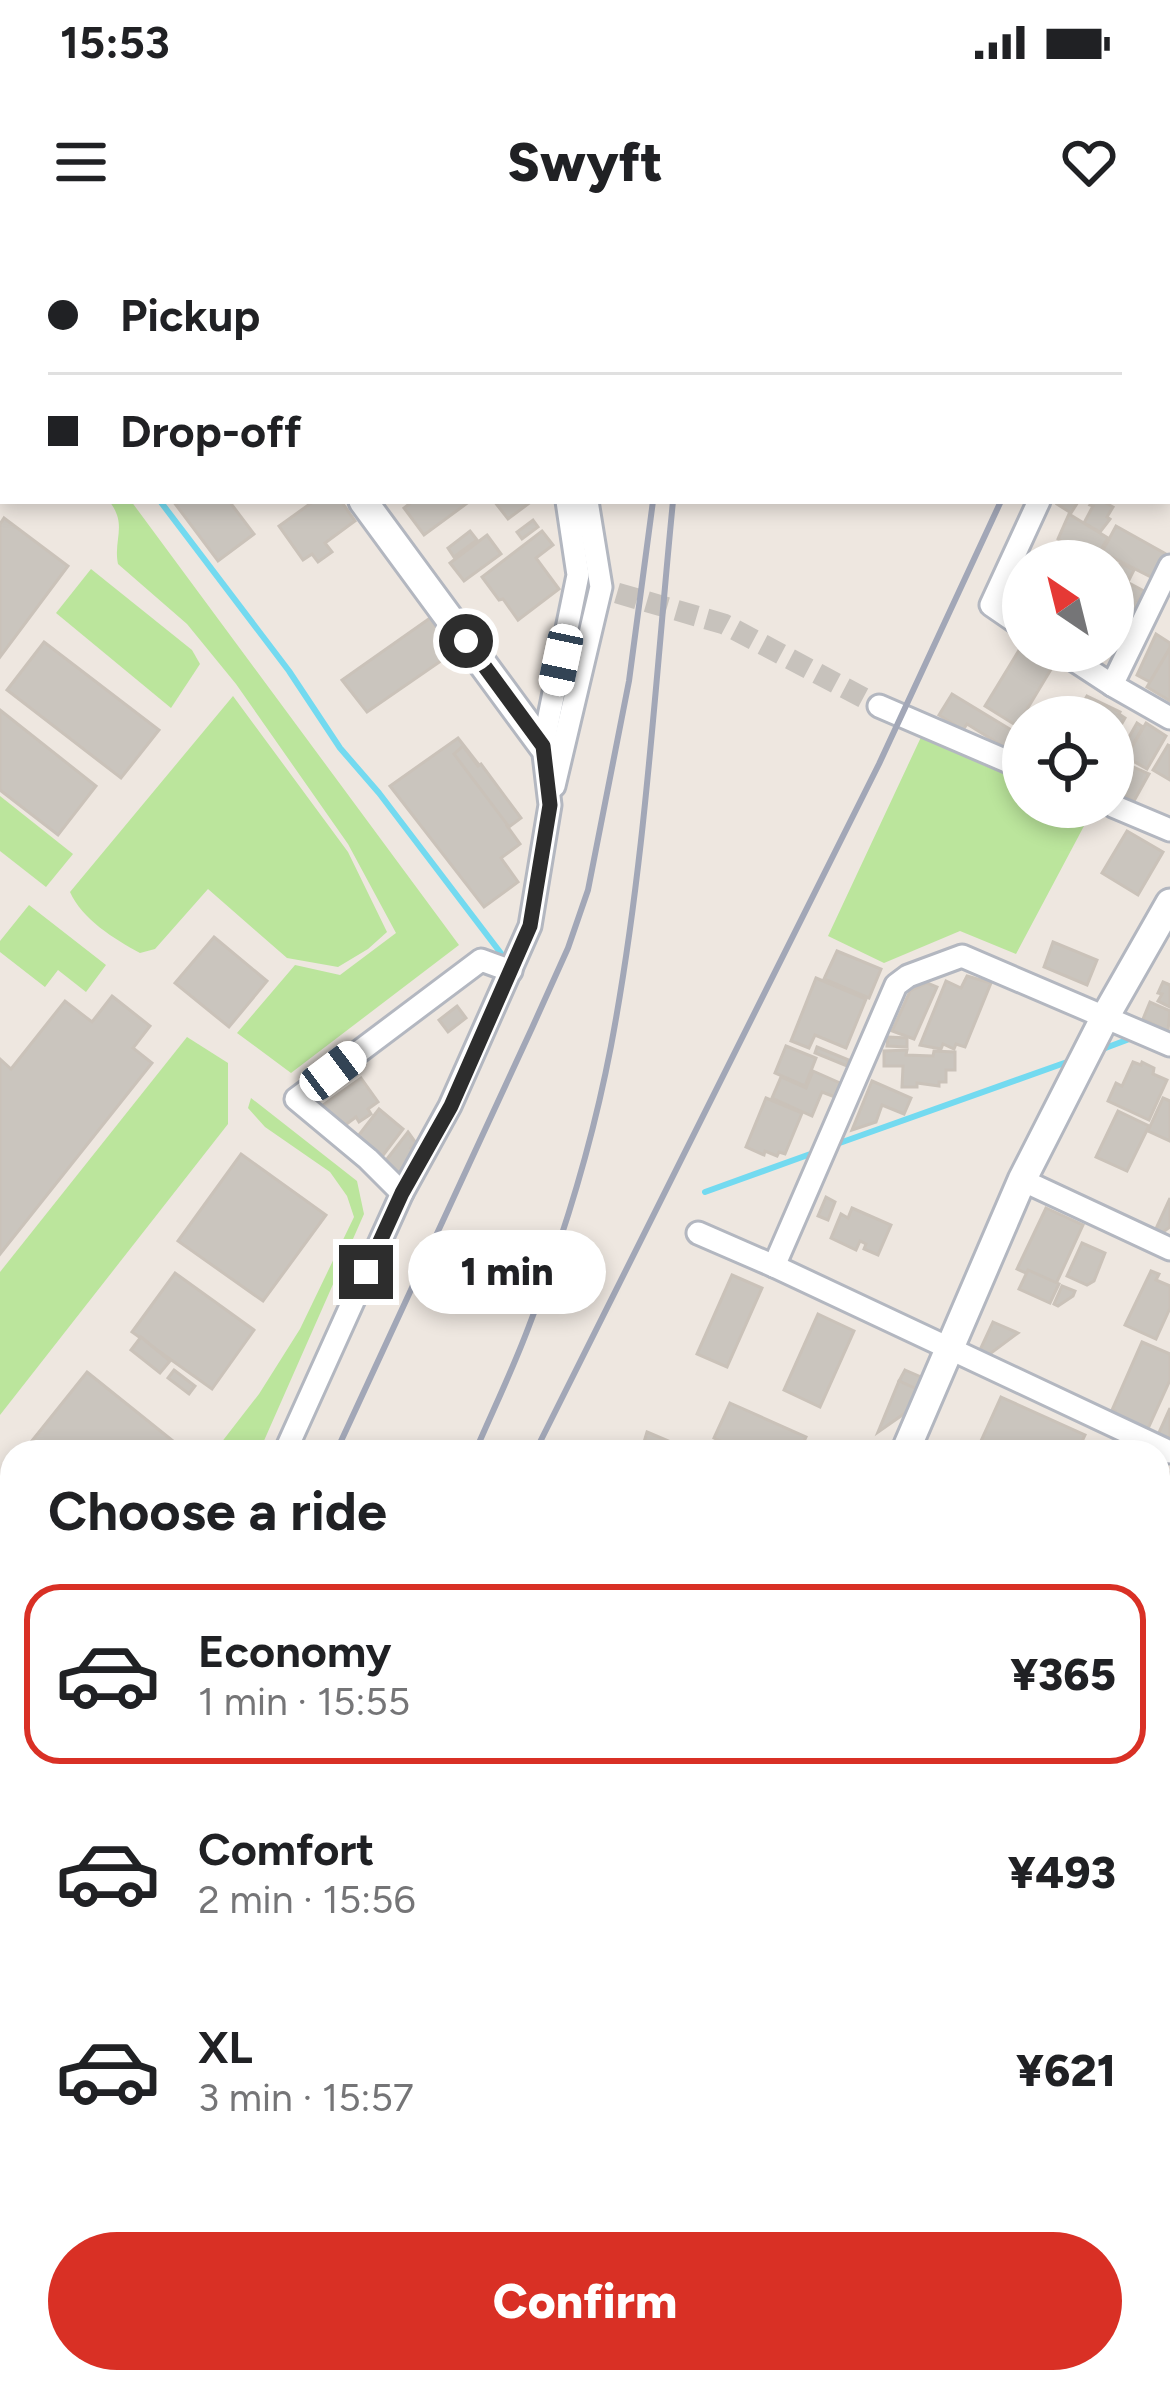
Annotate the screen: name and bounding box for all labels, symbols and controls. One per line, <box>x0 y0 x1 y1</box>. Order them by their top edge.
text: 15:53 <box>60 15 170 69</box>
icon: menu <box>48 129 114 195</box>
icon: heart <box>1056 129 1122 195</box>
text: Swyft <box>507 130 663 195</box>
text: Pickup <box>120 288 260 342</box>
text: Drop-off <box>120 404 302 458</box>
north arrow <box>1002 540 1134 672</box>
map controls <box>1002 540 1134 828</box>
route start <box>439 614 493 668</box>
car <box>536 621 586 699</box>
button: locate <box>1002 696 1134 828</box>
car <box>293 1035 373 1107</box>
callout: 1 min <box>408 1230 606 1314</box>
route end <box>339 1245 393 1299</box>
text: 1 min <box>460 1248 554 1295</box>
text: Choose a ride <box>48 1479 387 1544</box>
icon: car <box>54 1620 162 1728</box>
text: Economy <box>198 1624 391 1678</box>
text: ¥365 <box>1010 1647 1116 1701</box>
text: 1 min · 15:55 <box>198 1678 410 1725</box>
icon: car <box>54 1818 162 1926</box>
text: Comfort <box>198 1822 374 1876</box>
text: ¥493 <box>1008 1845 1116 1899</box>
text: 2 min · 15:56 <box>198 1876 416 1923</box>
icon: car <box>54 2016 162 2124</box>
text: XL <box>198 2020 253 2074</box>
text: ¥621 <box>1016 2043 1116 2097</box>
text: 3 min · 15:57 <box>198 2074 414 2121</box>
button: Confirm <box>48 2232 1122 2370</box>

